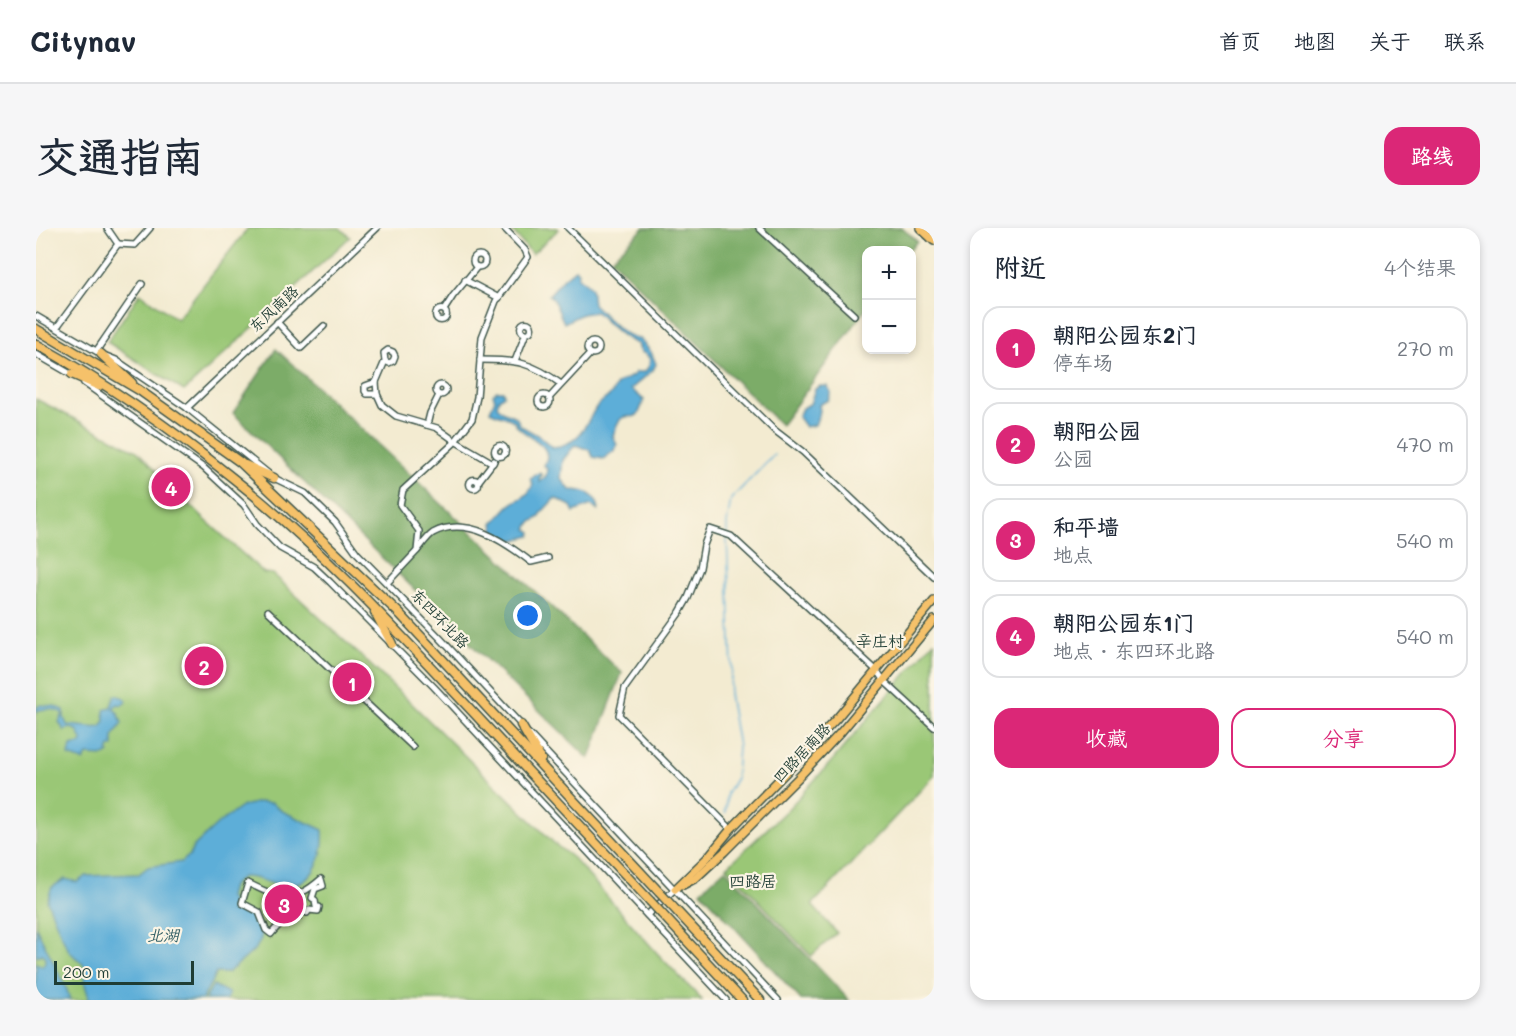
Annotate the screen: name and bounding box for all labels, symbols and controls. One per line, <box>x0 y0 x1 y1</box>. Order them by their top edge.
text: Citynav <box>30 23 136 59</box>
text: 首页 <box>1219 27 1261 54</box>
text: 地图 <box>1294 27 1336 54</box>
text: 关于 <box>1369 27 1411 54</box>
text: 联系 <box>1444 27 1486 54</box>
button: 路线 <box>1384 127 1480 185</box>
text: 交通指南 <box>36 128 204 183</box>
map controls <box>862 246 916 354</box>
button: + <box>862 246 916 300</box>
text: 附近 <box>994 250 1046 284</box>
text: 4个结果 <box>1384 254 1456 280</box>
street label: 东风南路 <box>245 280 302 336</box>
button: − <box>862 300 916 354</box>
text: 朝阳公园东2门 <box>1053 320 1197 349</box>
text: 1 <box>1011 335 1020 361</box>
text: 270 m <box>1397 335 1454 361</box>
text: 停车场 <box>1053 349 1113 375</box>
text: 朝阳公园 <box>1053 416 1141 445</box>
text: 2 <box>1010 431 1021 457</box>
text: 470 m <box>1396 431 1454 457</box>
text: 公园 <box>1053 445 1093 471</box>
pin: 4 <box>152 464 190 510</box>
text: 和平墙 <box>1053 512 1119 541</box>
text: 3 <box>1010 527 1022 553</box>
text: 540 m <box>1396 527 1454 553</box>
text: 地点 <box>1053 541 1093 567</box>
street label: 东四环北路 <box>407 584 474 652</box>
your location <box>513 601 542 630</box>
text: 朝阳公园东1门 <box>1053 608 1195 637</box>
text: 4 <box>1009 623 1022 649</box>
text: 540 m <box>1396 623 1454 649</box>
district label: 辛庄村 <box>856 630 904 651</box>
text: 地点 · 东四环北路 <box>1053 637 1215 663</box>
pin: 2 <box>184 644 224 688</box>
pin: 1 <box>332 660 372 704</box>
button: 收藏 <box>994 708 1219 768</box>
button: 分享 <box>1231 708 1456 768</box>
street label: 四路居南路 <box>768 718 834 787</box>
district label: 四路居 <box>729 870 777 891</box>
pin: 3 <box>264 882 304 926</box>
water label: 北湖 <box>147 924 181 945</box>
scale bar <box>54 958 194 986</box>
text: 200 m <box>63 961 110 982</box>

